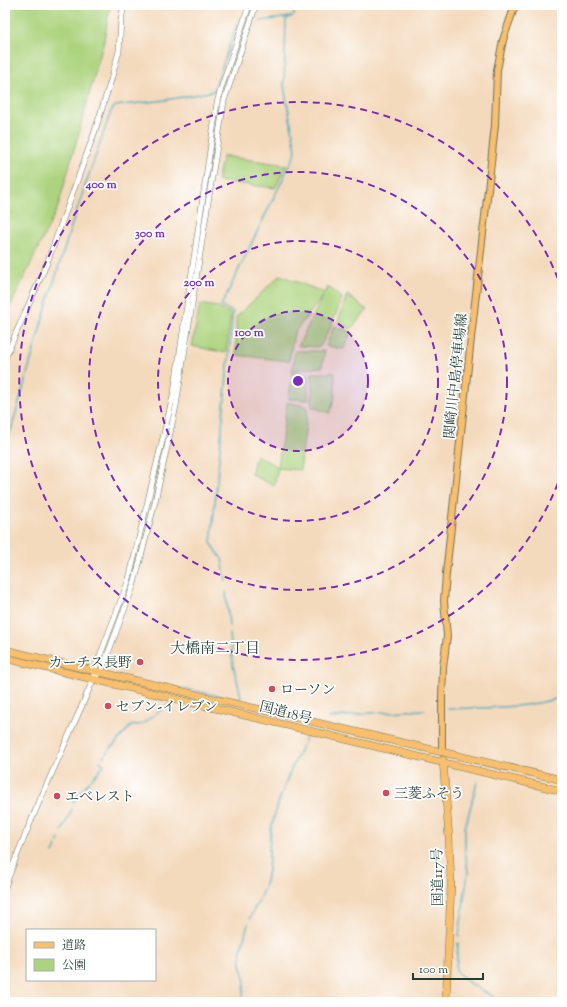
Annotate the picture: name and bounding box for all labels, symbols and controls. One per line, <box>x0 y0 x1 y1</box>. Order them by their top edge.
text: 400 m <box>84 176 117 194</box>
text: 300 m <box>135 225 165 243</box>
text: 200 m <box>184 274 214 292</box>
street label: 関崎川中島停車場線 <box>440 313 474 440</box>
text: 100 m <box>233 324 264 342</box>
centre of rings <box>291 374 305 388</box>
district label: 大橋南二丁目 <box>170 639 260 660</box>
place label: カーチス長野 <box>49 654 132 674</box>
marker: カーチス長野 <box>135 657 145 667</box>
place label: ローソン <box>280 681 335 701</box>
marker: ローソン <box>267 684 277 694</box>
place label: セブン-イレブン <box>116 698 218 718</box>
street label: 国道18号 <box>257 698 314 730</box>
marker: セブン-イレブン <box>103 701 113 711</box>
place label: 三菱ふそう <box>394 785 464 805</box>
place label: エベレスト <box>65 788 135 808</box>
marker: 三菱ふそう <box>381 788 391 798</box>
marker: エベレスト <box>52 791 62 801</box>
street label: 国道117号 <box>428 848 450 906</box>
legend <box>26 929 156 981</box>
text: 道路 <box>62 937 86 955</box>
scale bar <box>413 955 483 981</box>
text: 公園 <box>62 957 86 975</box>
text: 100 m <box>419 961 448 979</box>

